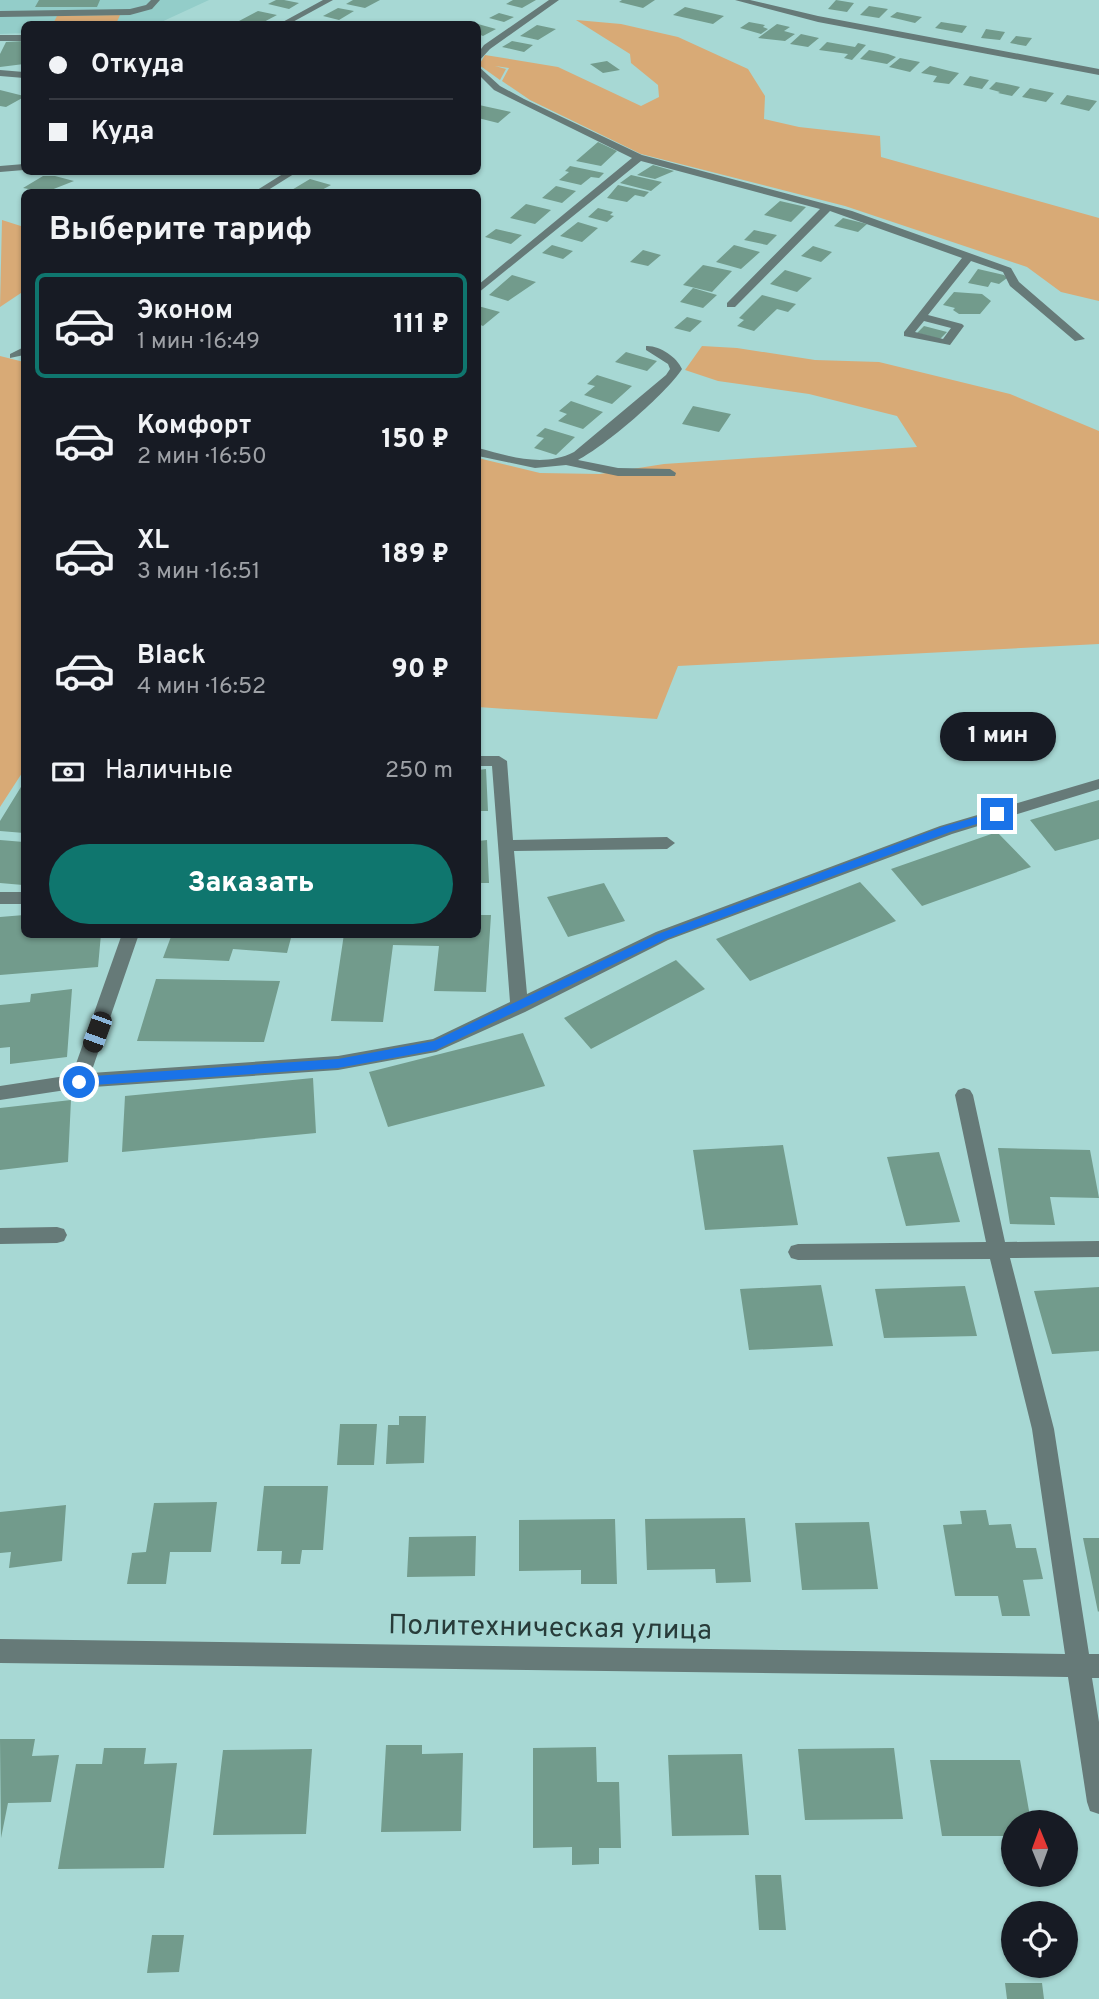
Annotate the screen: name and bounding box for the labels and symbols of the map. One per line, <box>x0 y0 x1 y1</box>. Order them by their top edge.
callout: 1 мин <box>939 712 1055 762</box>
route end <box>981 798 1013 830</box>
car <box>80 1009 115 1055</box>
route start <box>63 1066 95 1098</box>
street label: Политехническая улица <box>388 1608 712 1650</box>
north arrow <box>1001 1810 1078 1886</box>

